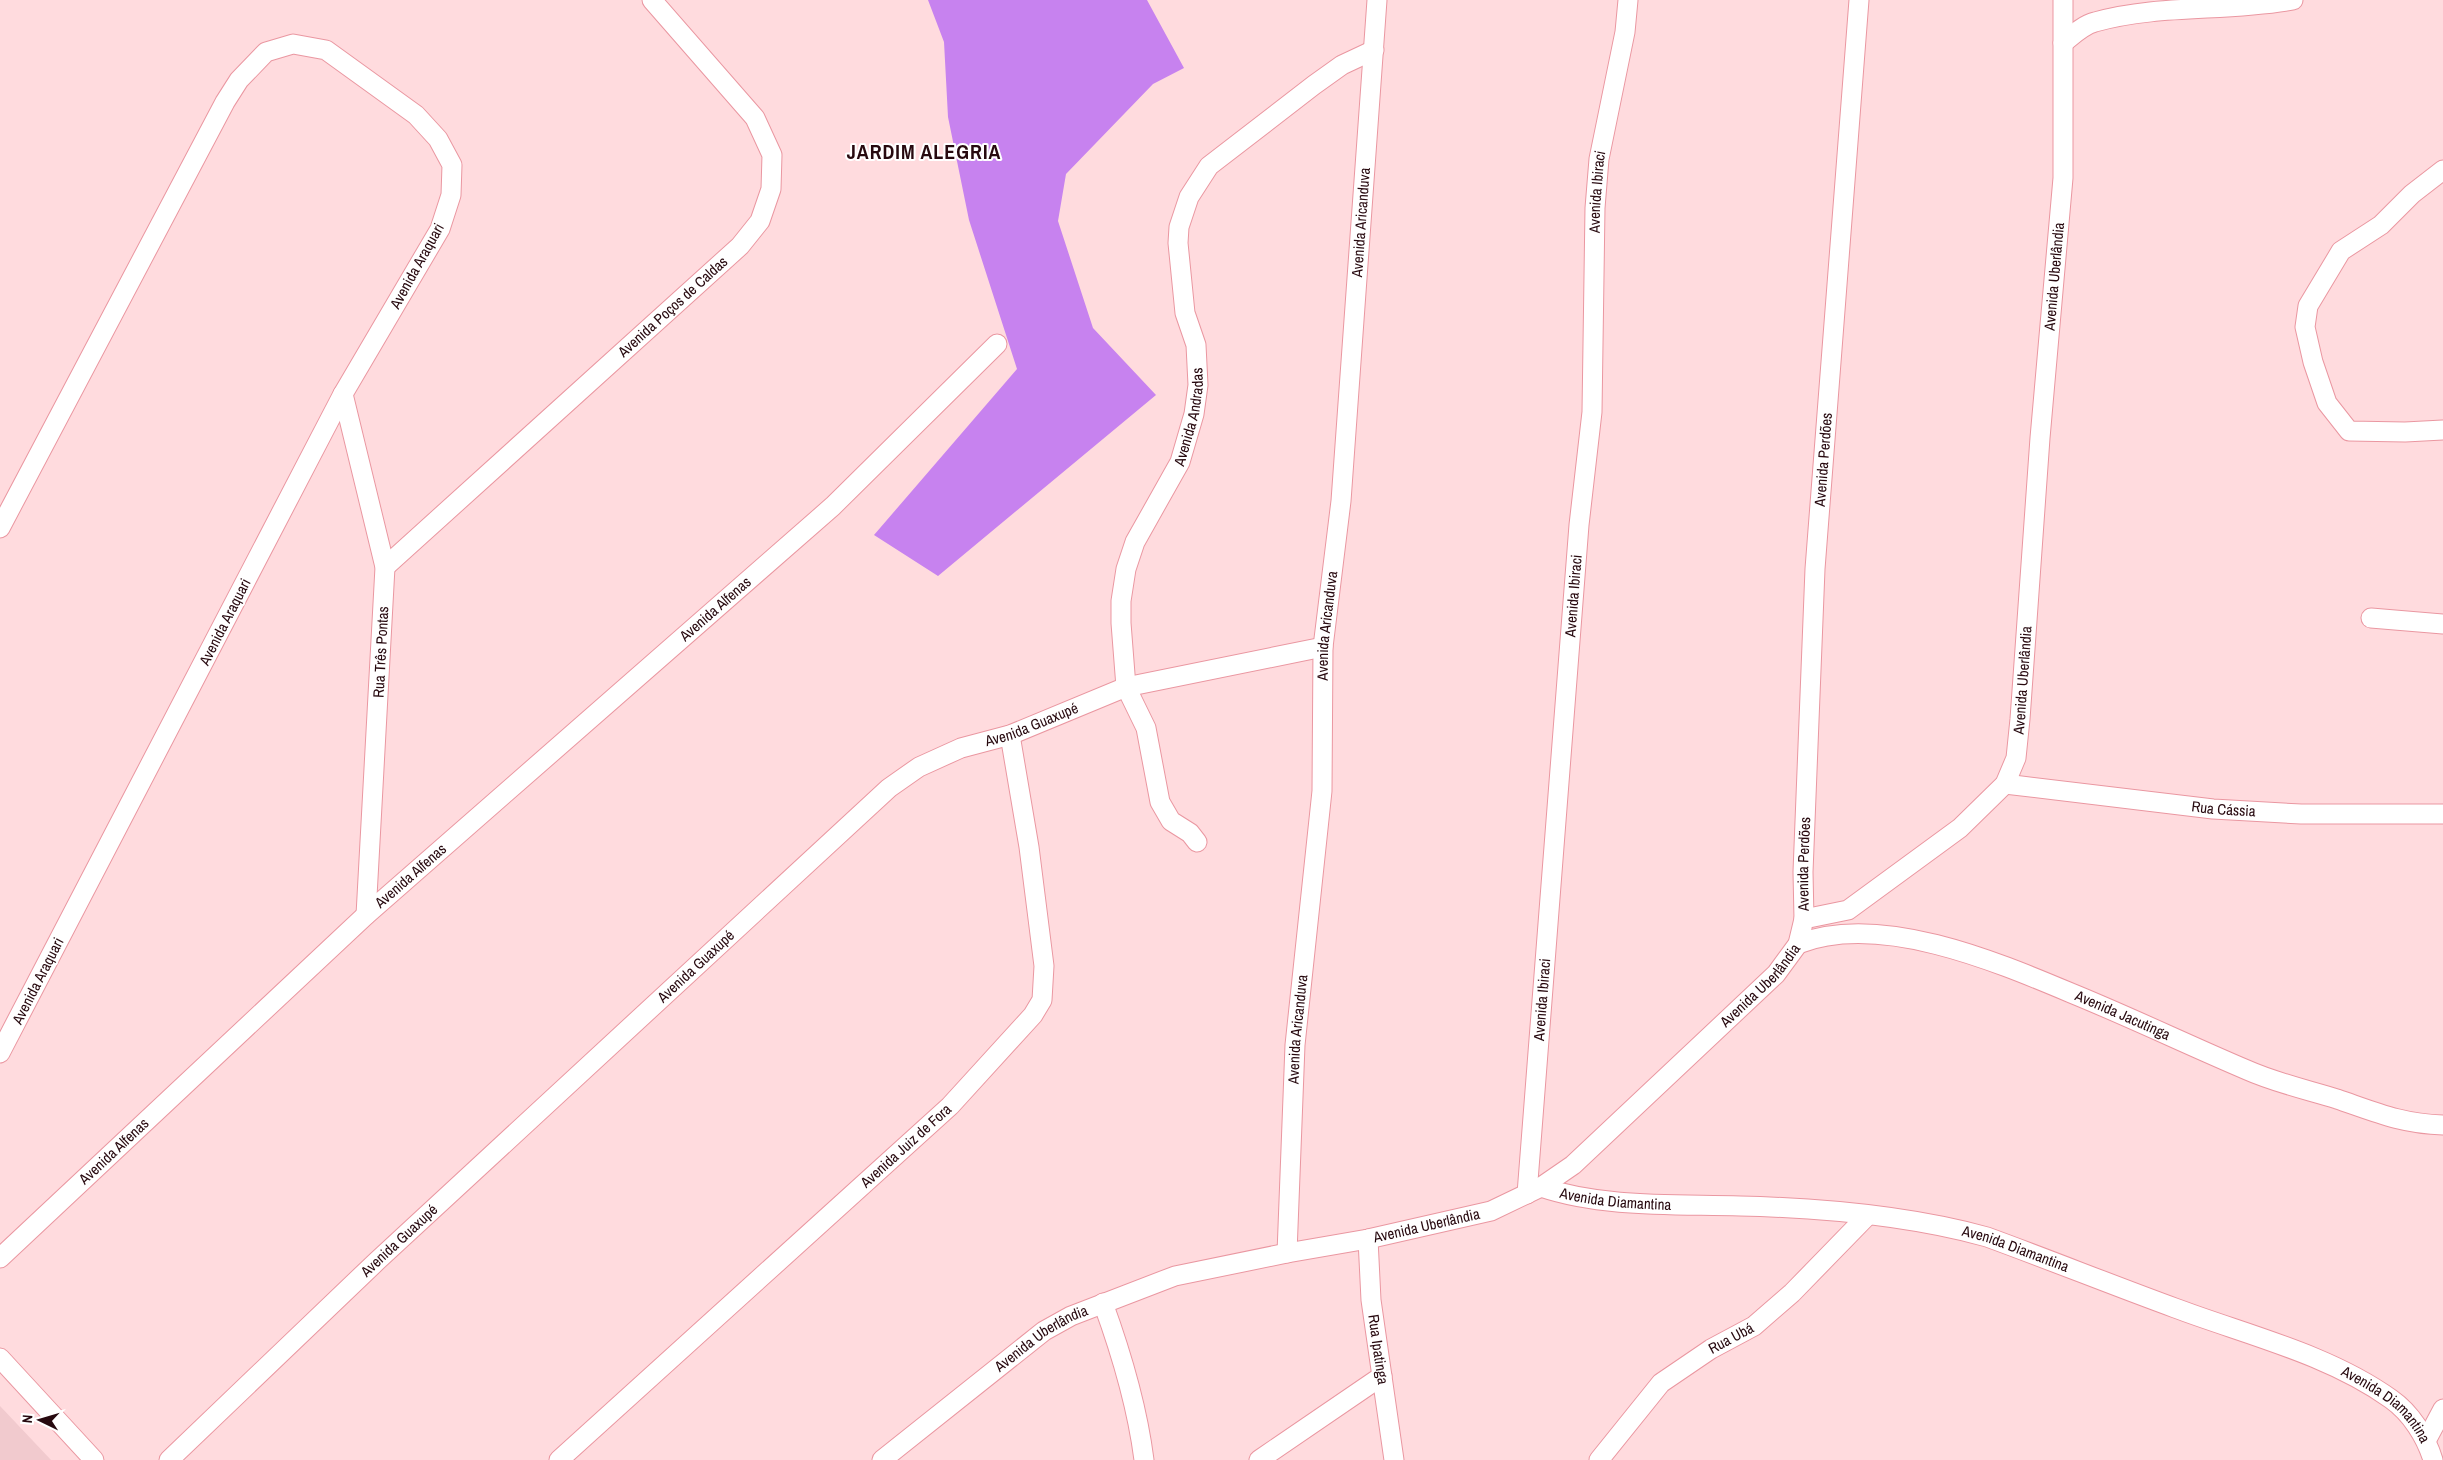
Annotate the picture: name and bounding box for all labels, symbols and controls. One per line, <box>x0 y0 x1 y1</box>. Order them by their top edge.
district label: JARDIM ALEGRIA <box>847 138 1001 165</box>
street label: Avenida Ibiraci <box>1584 149 1610 234</box>
street label: Avenida Aricanduva <box>1346 167 1375 279</box>
street label: Avenida Araquari <box>384 219 449 313</box>
street label: Avenida Uberlândia <box>2038 221 2069 332</box>
street label: Avenida Poços de Caldas <box>612 251 732 362</box>
street label: Avenida Andradas <box>1168 367 1208 469</box>
street label: Avenida Perdões <box>1809 412 1837 508</box>
street label: Avenida Ibiraci <box>1559 554 1587 639</box>
street label: Avenida Aricanduva <box>1312 570 1342 682</box>
street label: Avenida Alfenas <box>674 572 755 646</box>
street label: Avenida Araquari <box>193 575 255 670</box>
street label: Rua Três Pontas <box>368 606 393 698</box>
street label: Avenida Uberlândia <box>2007 625 2037 736</box>
street label: Avenida Guaxupé <box>982 697 1081 751</box>
street label: Rua Cássia <box>2190 795 2256 821</box>
street label: Avenida Perdões <box>1792 817 1815 912</box>
street label: Avenida Alfenas <box>369 838 451 913</box>
street label: Avenida Guaxupé <box>652 925 739 1008</box>
street label: Avenida Araquari <box>6 934 68 1029</box>
street label: Avenida Uberlândia <box>1714 939 1805 1032</box>
street label: Avenida Ibiraci <box>1528 958 1555 1043</box>
street label: Avenida Aricanduva <box>1282 973 1312 1086</box>
street label: Avenida Jacutinga <box>2071 984 2174 1045</box>
street label: Avenida Juiz de Fora <box>855 1099 956 1193</box>
street label: Avenida Alfenas <box>73 1113 153 1190</box>
street label: Avenida Diamantina <box>1557 1182 1672 1215</box>
street label: Avenida Guaxupé <box>355 1199 442 1282</box>
street label: Avenida Uberlândia <box>1370 1203 1482 1248</box>
street label: Avenida Diamantina <box>1959 1220 2072 1277</box>
street label: Avenida Uberlândia <box>989 1299 1091 1377</box>
street label: Rua Ipatinga <box>1363 1313 1394 1386</box>
street label: Rua Ubá <box>1704 1317 1757 1359</box>
street label: Avenida Diamantina <box>2337 1360 2436 1446</box>
north arrow <box>15 1395 65 1445</box>
text: N <box>18 1414 36 1424</box>

